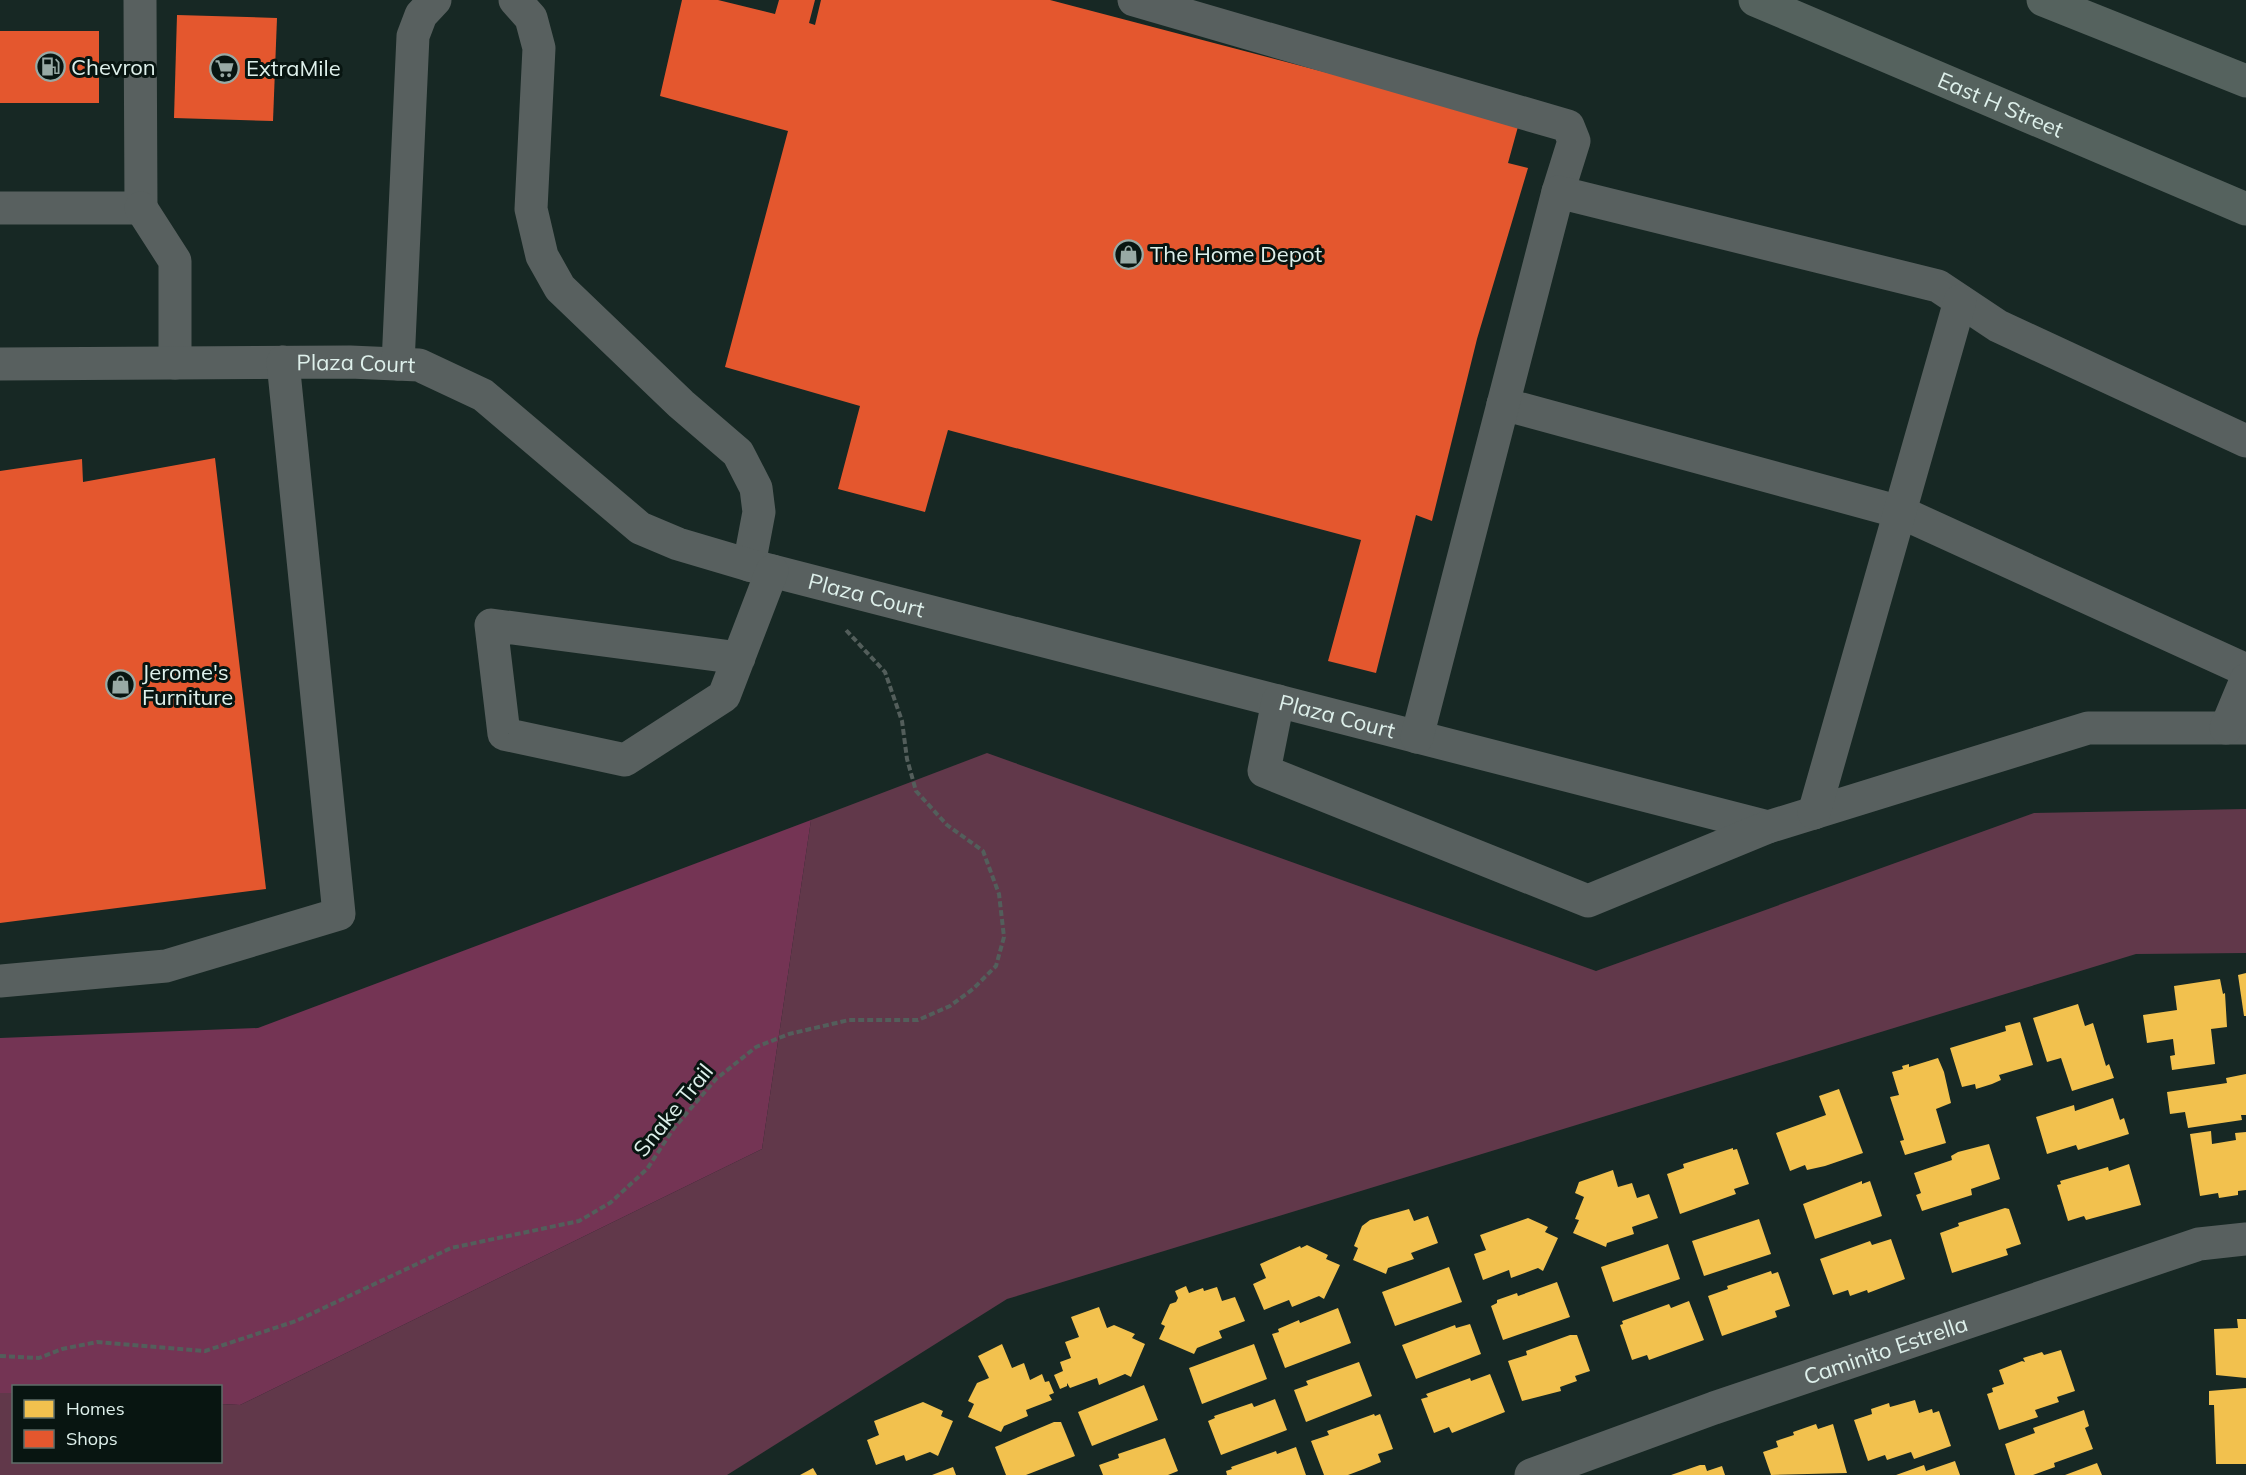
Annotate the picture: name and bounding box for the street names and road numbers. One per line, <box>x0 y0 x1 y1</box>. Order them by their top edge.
street label: East H Street <box>1934 66 2068 144</box>
street label: Plaza Court <box>296 348 416 379</box>
street label: Plaza Court <box>805 567 928 624</box>
street label: Plaza Court <box>1276 688 1398 745</box>
street label: Snake Trail <box>627 1058 719 1162</box>
street label: Caminito Estrella <box>1800 1309 1971 1391</box>

